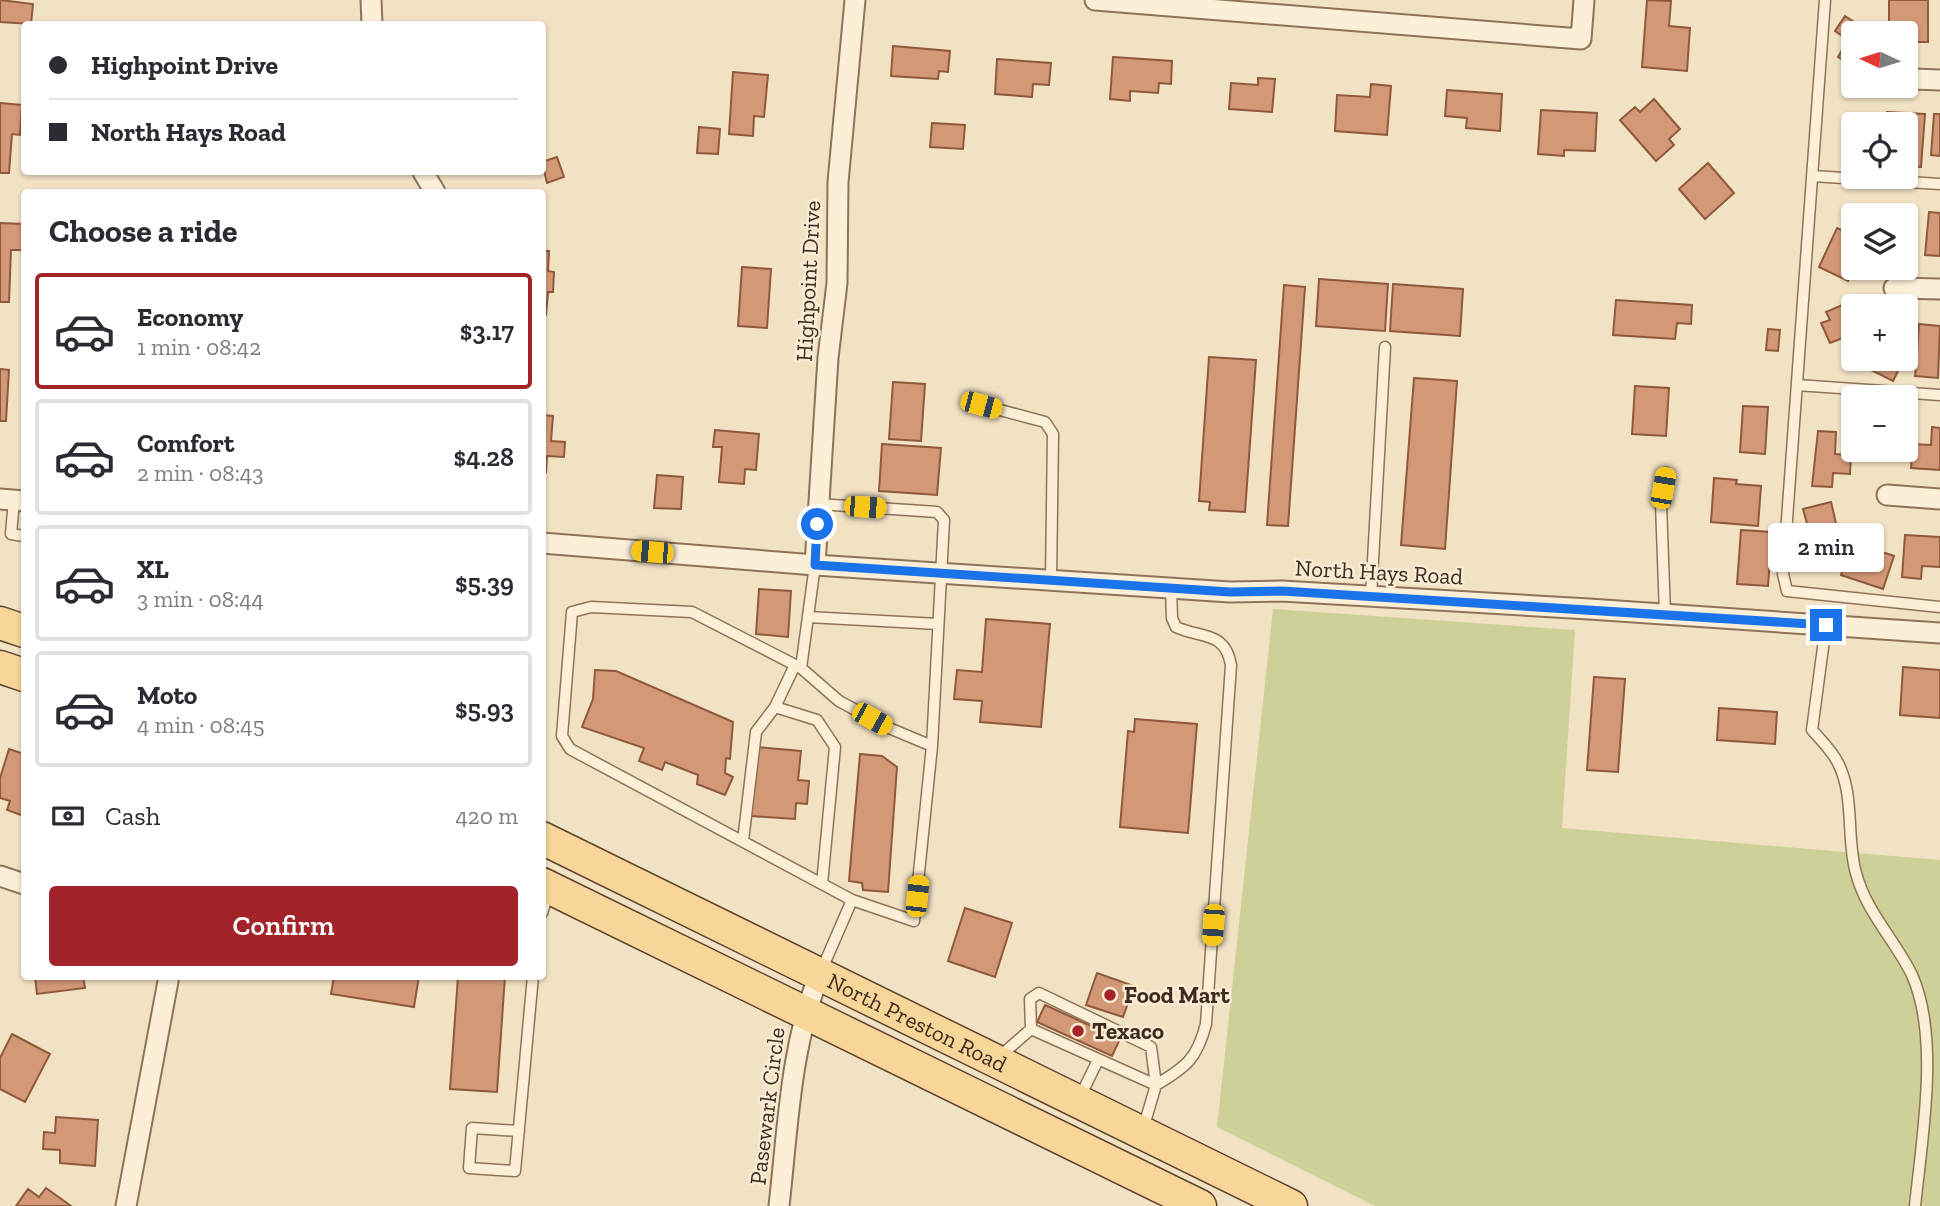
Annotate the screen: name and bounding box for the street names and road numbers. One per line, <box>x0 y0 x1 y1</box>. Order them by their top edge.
street label: Highpoint Drive <box>790 200 826 362</box>
street label: North Hays Road <box>1294 554 1464 590</box>
street label: North Preston Road <box>823 966 1012 1078</box>
street label: Pasewark Circle <box>743 1025 791 1187</box>

